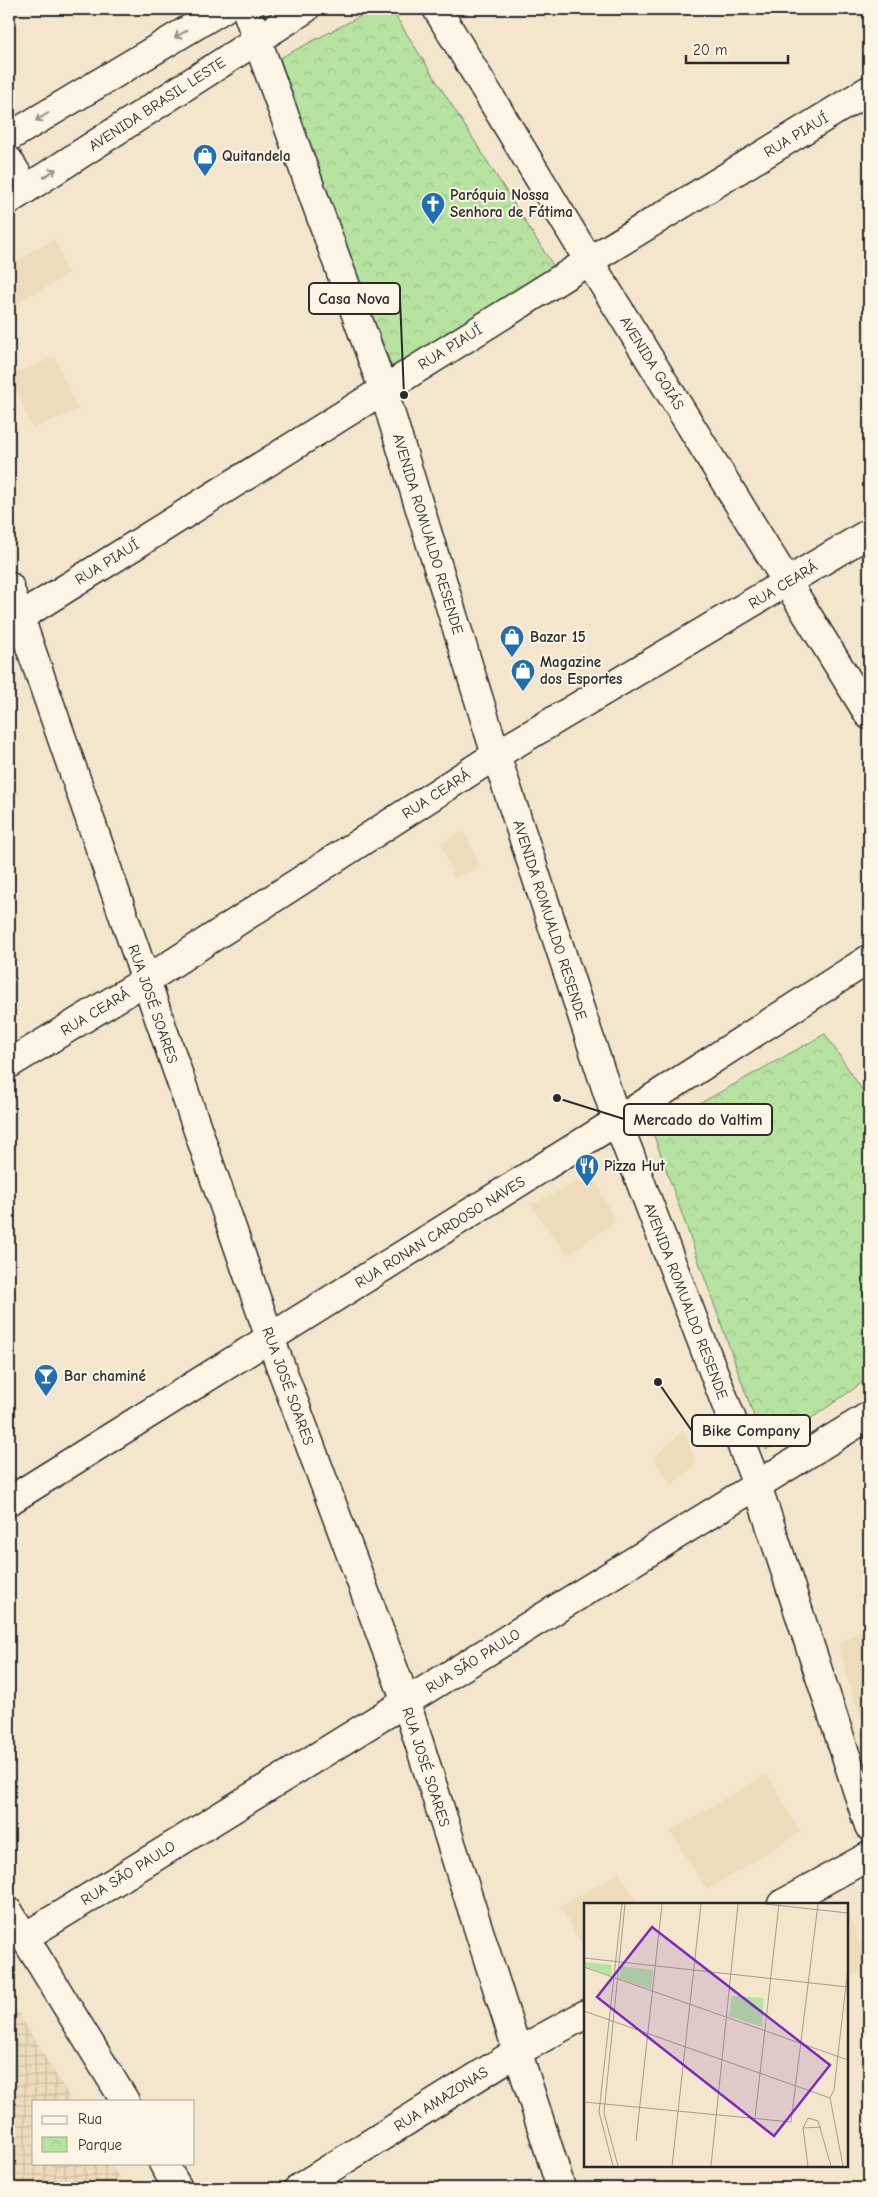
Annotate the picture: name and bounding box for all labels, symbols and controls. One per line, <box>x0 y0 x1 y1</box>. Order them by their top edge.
one-way arrow <box>175 29 189 39</box>
scale bar <box>686 32 788 64</box>
text: 20 m <box>693 41 727 59</box>
street label: AVENIDA BRASIL LESTE <box>85 53 229 155</box>
street label: RUA PIAUÍ <box>760 108 832 161</box>
one-way arrow <box>35 113 49 123</box>
shop icon: Quitandela <box>192 143 218 177</box>
place label: Quitandela <box>222 147 291 165</box>
one-way arrow <box>42 168 56 178</box>
place label: Paróquia Nossa Senhora de Fátima <box>450 186 573 221</box>
church icon: Paróquia Nossa Senhora de Fátima <box>420 191 446 225</box>
callout: Casa Nova <box>309 283 400 314</box>
text: Casa Nova <box>318 290 390 308</box>
street label: AVENIDA GOIÁS <box>616 312 689 413</box>
street label: RUA PIAUÍ <box>414 319 485 374</box>
street label: AVENIDA ROMUALDO RESENDE <box>389 431 467 637</box>
street label: RUA PIAUÍ <box>71 534 142 589</box>
street label: RUA CEARÁ <box>745 556 821 613</box>
shop icon: Bazar 15 <box>499 624 525 658</box>
place label: Bazar 15 <box>530 628 586 646</box>
place label: Magazine dos Esportes <box>540 653 623 688</box>
shop icon: Magazine dos Esportes <box>510 658 536 692</box>
street label: RUA CEARÁ <box>398 764 474 823</box>
street label: AVENIDA ROMUALDO RESENDE <box>509 818 591 1022</box>
street label: RUA JOSÉ SOARES <box>124 942 183 1066</box>
street label: RUA CEARÁ <box>57 983 133 1040</box>
callout: Mercado do Valtim <box>624 1104 772 1135</box>
text: Mercado do Valtim <box>634 1111 762 1129</box>
restaurant icon: Pizza Hut <box>574 1153 600 1187</box>
place label: Pizza Hut <box>604 1157 666 1175</box>
street label: RUA RONAN CARDOSO NAVES <box>352 1172 528 1292</box>
street label: AVENIDA ROMUALDO RESENDE <box>640 1200 732 1402</box>
street label: RUA JOSÉ SOARES <box>258 1324 319 1448</box>
bar icon: Bar chaminé <box>33 1363 59 1397</box>
place label: Bar chaminé <box>64 1367 146 1385</box>
callout: Bike Company <box>692 1415 810 1446</box>
text: Bike Company <box>702 1422 801 1440</box>
street label: RUA SÃO PAULO <box>422 1625 524 1697</box>
street label: RUA JOSÉ SOARES <box>398 1705 455 1829</box>
street label: RUA SÃO PAULO <box>77 1837 179 1909</box>
inset map <box>584 1903 848 2167</box>
street label: RUA AMAZONAS <box>391 2063 491 2135</box>
legend <box>32 2100 195 2164</box>
text: Rua <box>78 2110 102 2128</box>
text: Parque <box>78 2136 123 2154</box>

